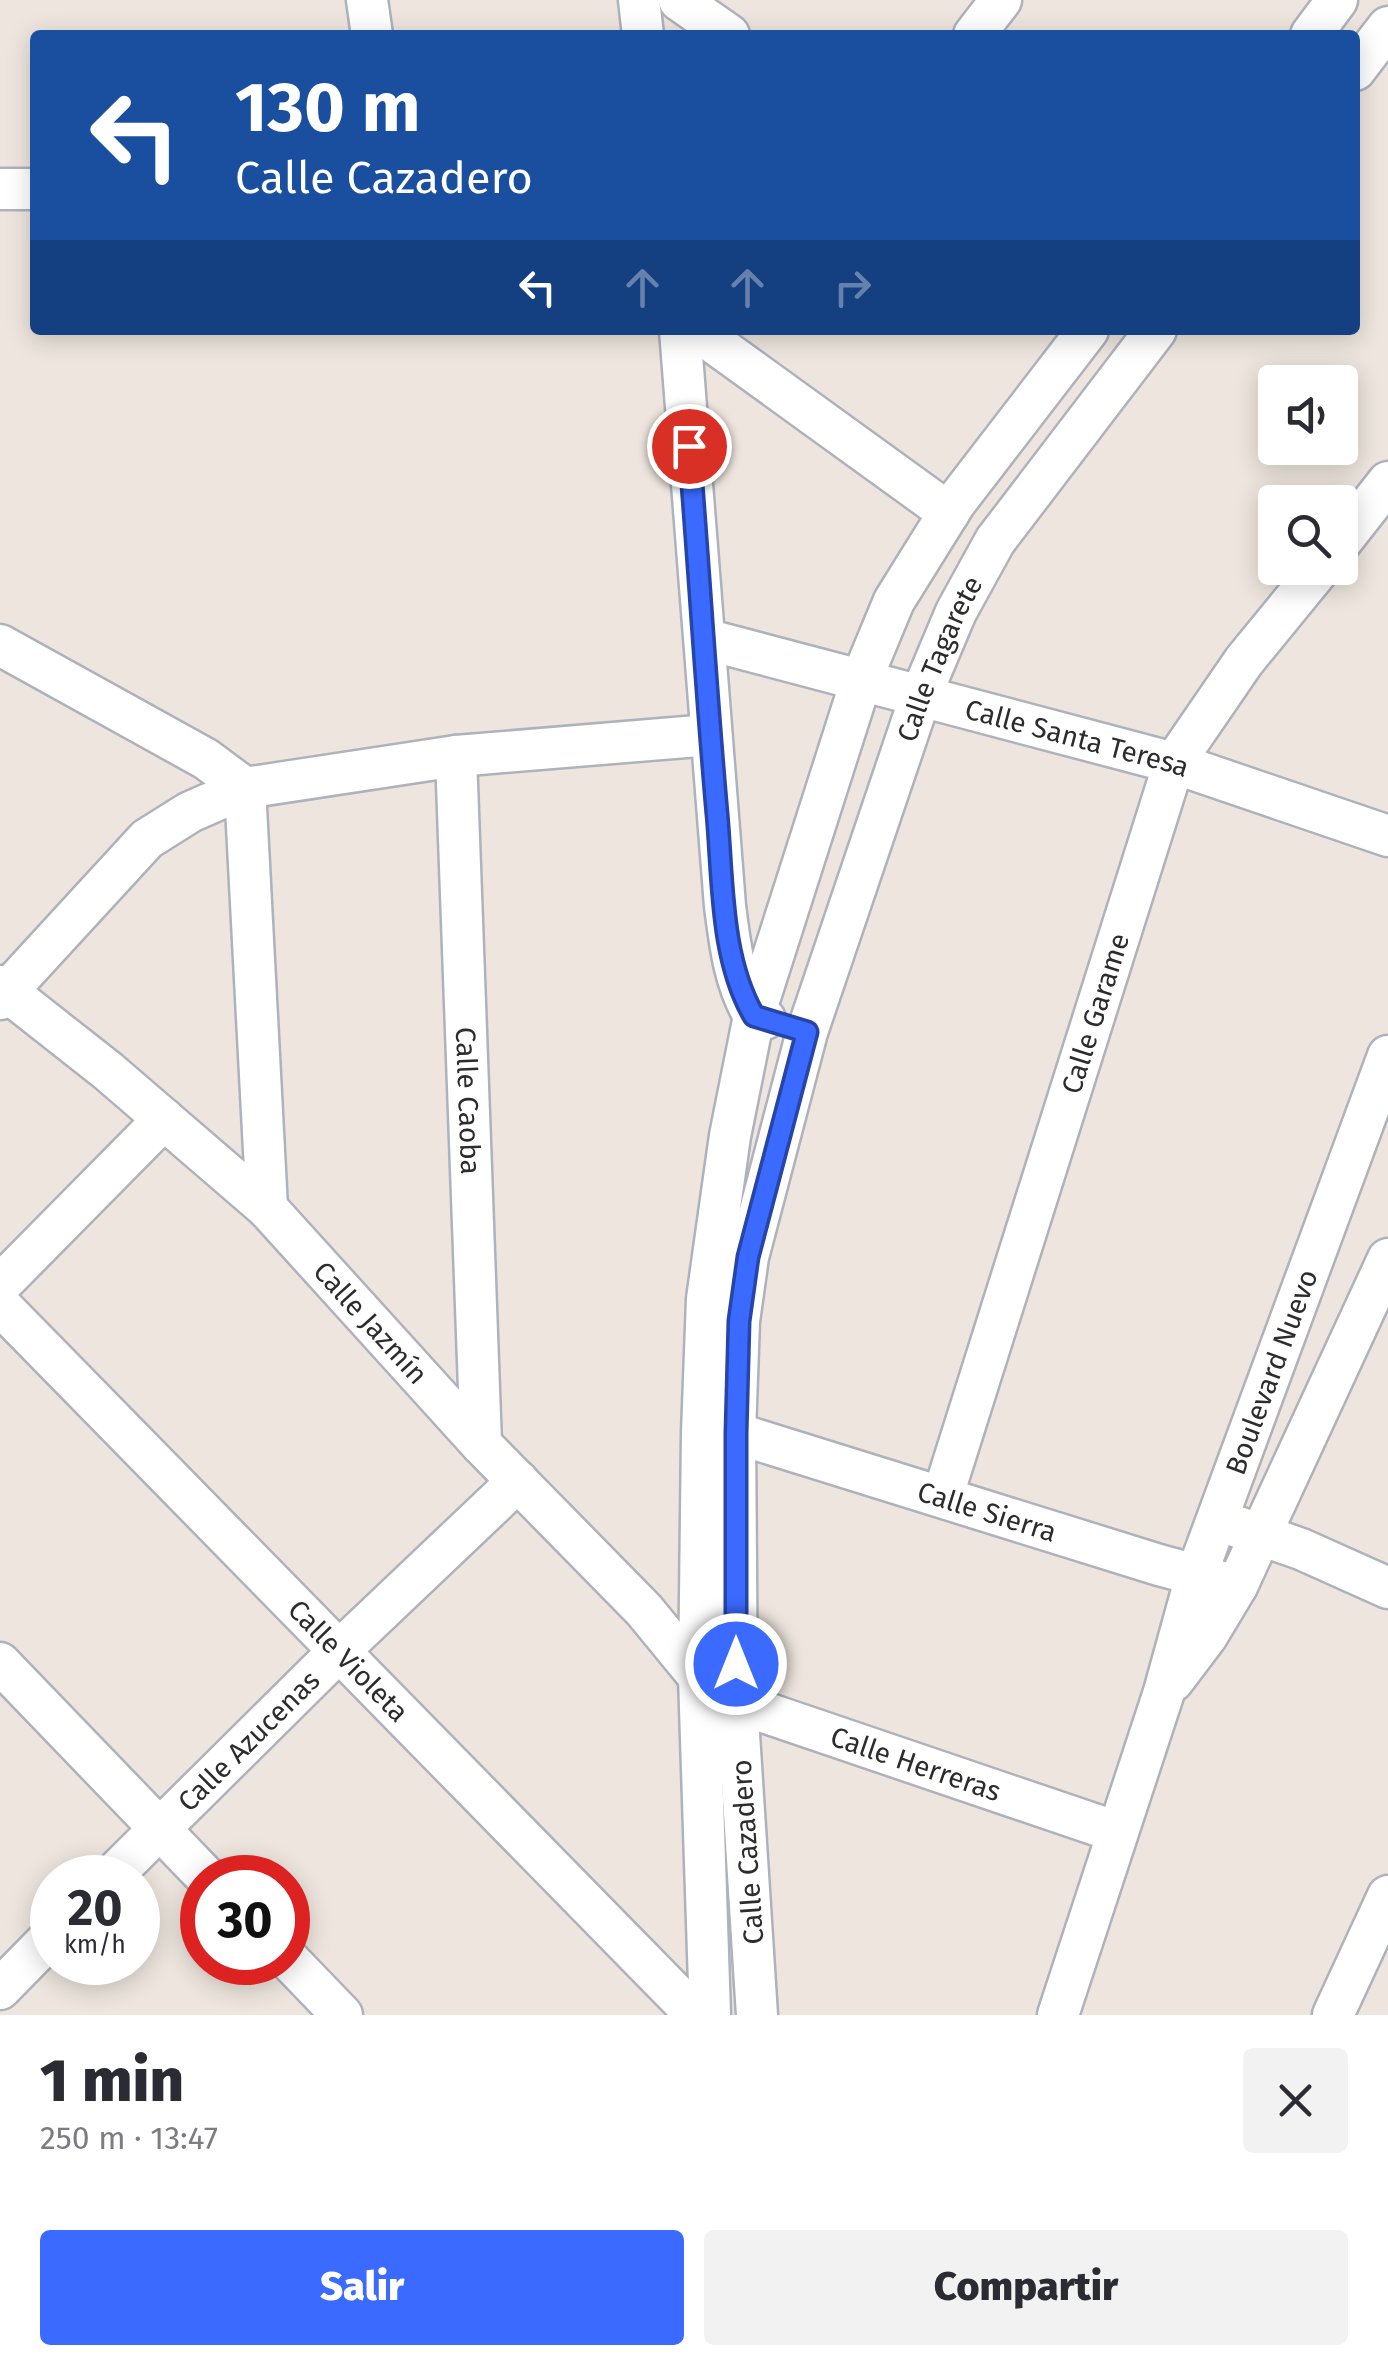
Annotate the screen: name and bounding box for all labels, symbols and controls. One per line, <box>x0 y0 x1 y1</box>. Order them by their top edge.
text: 130 m <box>235 66 421 150</box>
icon: left <box>70 70 200 200</box>
text: Calle Cazadero <box>235 151 533 205</box>
icon: left <box>510 260 565 315</box>
icon: ahead <box>615 260 670 315</box>
icon: ahead <box>720 260 775 315</box>
icon: right <box>825 260 880 315</box>
map controls <box>1258 365 1358 585</box>
button: sound <box>1258 365 1358 465</box>
pin <box>647 404 732 489</box>
icon: arrive <box>662 419 717 474</box>
button: search <box>1258 485 1358 585</box>
street label: Calle Tagarete <box>890 570 989 746</box>
street label: Calle Santa Teresa <box>962 693 1193 784</box>
street label: Calle Garame <box>1055 929 1136 1098</box>
street label: Calle Caoba <box>449 1026 487 1175</box>
street label: Calle Jazmín <box>307 1255 434 1391</box>
street label: Boulevard Nuevo <box>1219 1265 1325 1479</box>
street label: Calle Sierra <box>913 1475 1060 1549</box>
street label: Calle Violeta <box>281 1593 415 1729</box>
position arrow <box>684 1612 788 1716</box>
street label: Calle Azucenas <box>171 1664 327 1818</box>
street label: Calle Herreras <box>826 1720 1005 1808</box>
street label: Calle Cazadero <box>725 1758 770 1946</box>
speed limit sign: 30 <box>180 1855 310 1985</box>
text: 20 <box>67 1878 123 1938</box>
text: km/h <box>64 1930 126 1960</box>
text: 1 min <box>40 2045 184 2117</box>
button: close <box>1243 2048 1348 2153</box>
text: 250 m · 13:47 <box>40 2119 218 2157</box>
button: Salir <box>40 2230 684 2345</box>
button: Compartir <box>704 2230 1348 2345</box>

